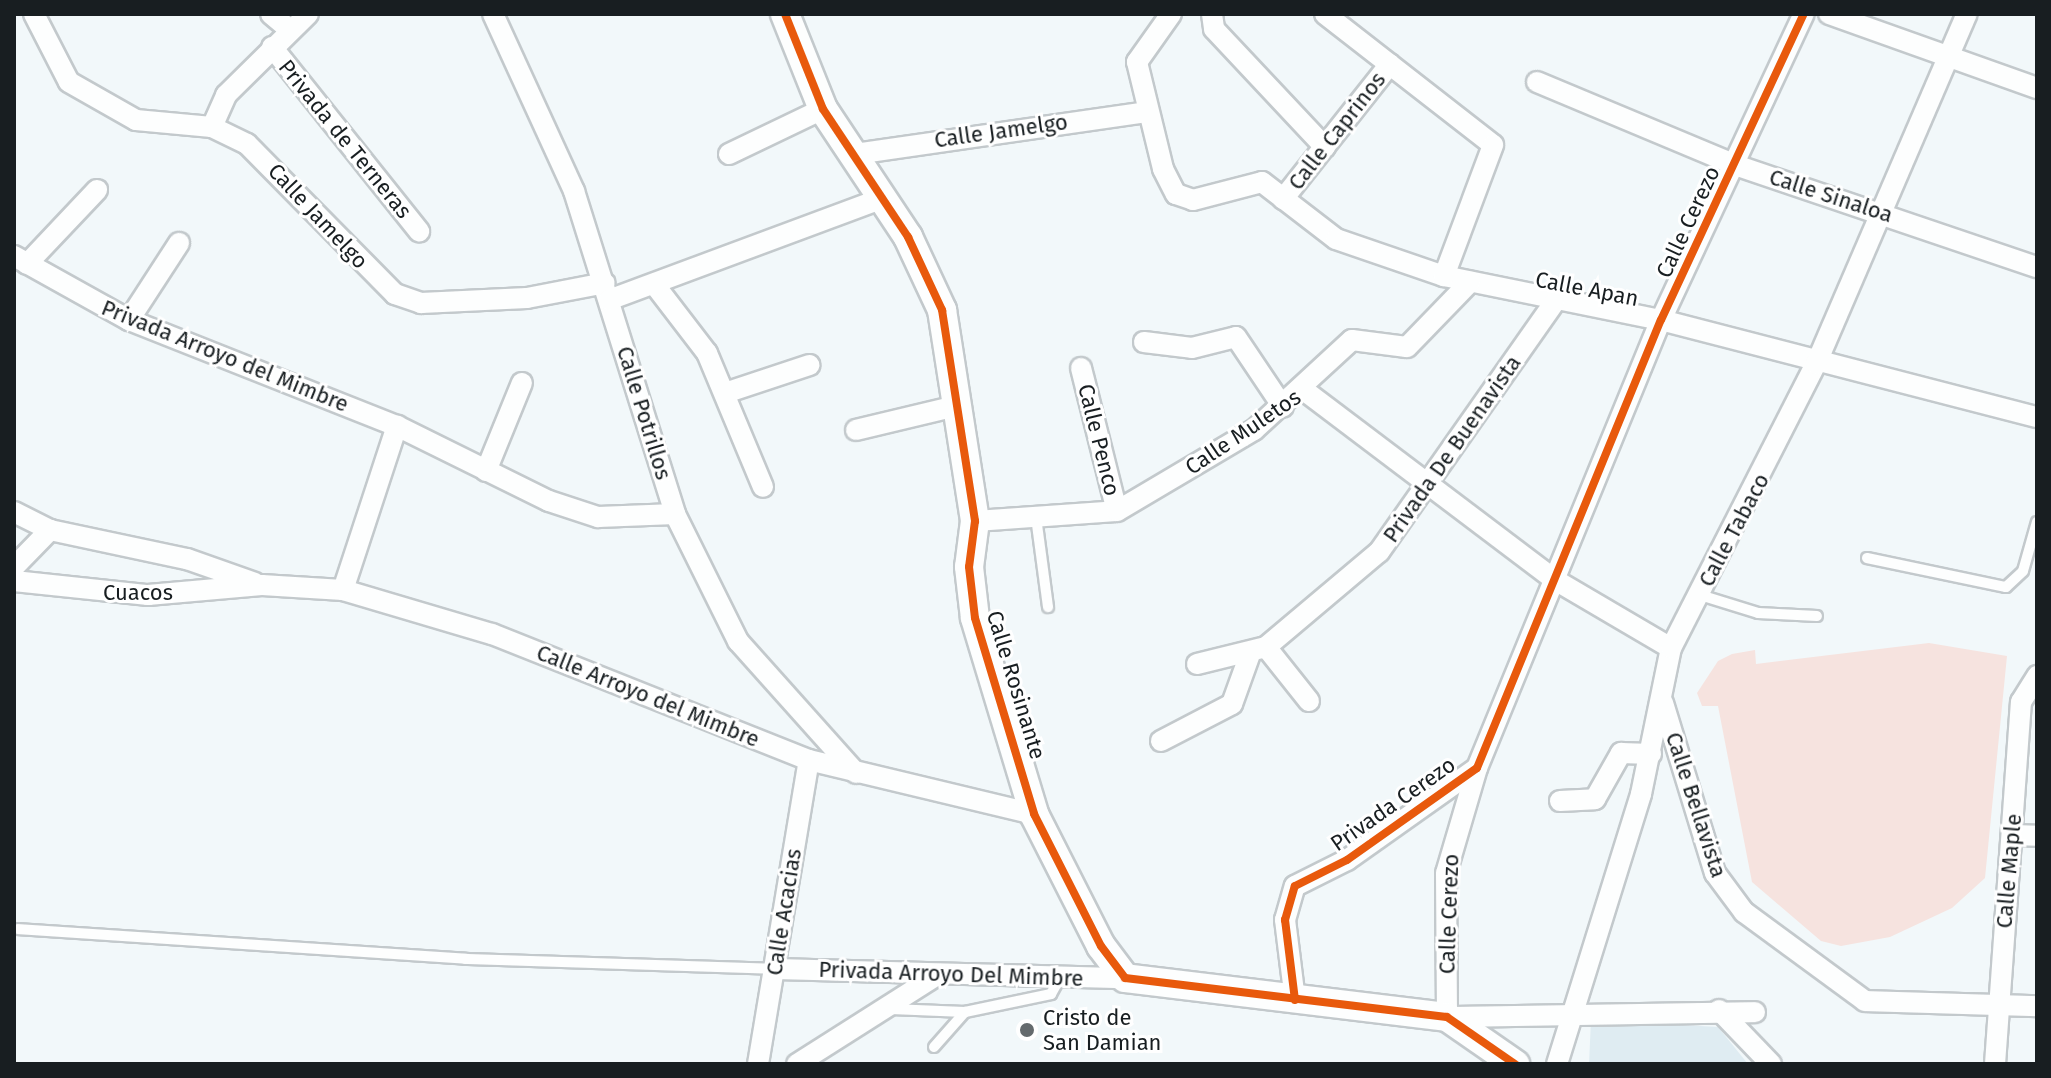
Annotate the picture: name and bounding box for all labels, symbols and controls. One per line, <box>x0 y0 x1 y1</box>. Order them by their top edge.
street label: Privada de Terneras <box>273 54 417 224</box>
street label: Calle Caprinos <box>1283 67 1391 195</box>
street label: Calle Jamelgo <box>933 109 1069 153</box>
street label: Calle Jamelgo <box>263 158 373 274</box>
street label: Calle Cerezo <box>1651 162 1725 282</box>
street label: Calle Sinaloa <box>1766 164 1896 228</box>
street label: Calle Apan <box>1533 266 1641 312</box>
street label: Privada Arroyo del Mimbre <box>98 294 352 418</box>
street label: Calle Potrillos <box>611 343 677 483</box>
street label: Privada De Buenavista <box>1377 350 1527 548</box>
street label: Calle Penco <box>1072 381 1126 499</box>
street label: Calle Muletos <box>1180 384 1306 480</box>
street label: Calle Tabaco <box>1693 469 1775 591</box>
street label: Cuacos <box>103 580 173 606</box>
street label: Calle Rosinante <box>981 607 1051 763</box>
street label: Calle Arroyo del Mimbre <box>533 639 763 753</box>
street label: Calle Bellavista <box>1660 729 1732 881</box>
street label: Privada Cerezo <box>1326 751 1460 857</box>
street label: Calle Maple <box>1991 813 2027 929</box>
street label: Calle Acacias <box>761 847 807 977</box>
street label: Calle Cerezo <box>1434 853 1464 975</box>
street label: Privada Arroyo Del Mimbre <box>818 956 1084 992</box>
place label: Cristo de San Damian <box>1043 1004 1162 1056</box>
marker: Cristo de San Damian <box>1018 1021 1036 1039</box>

